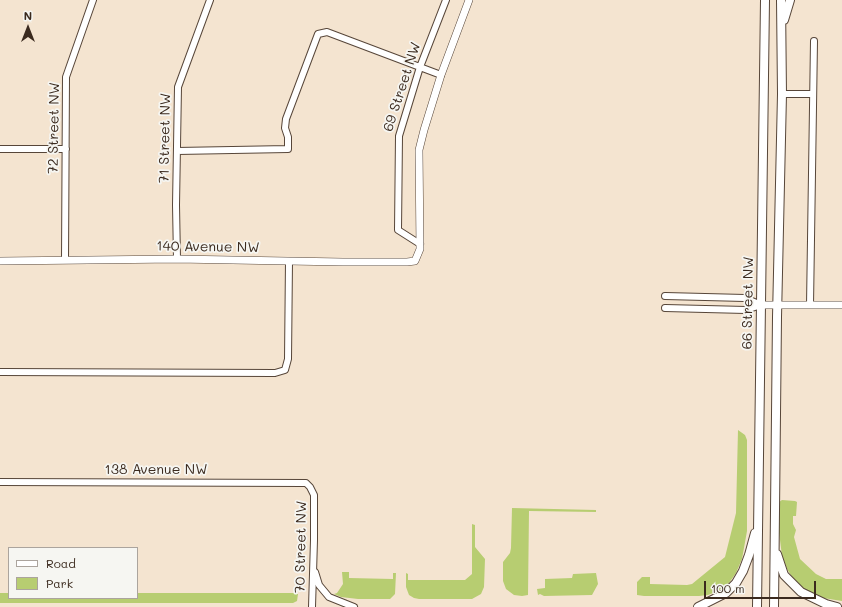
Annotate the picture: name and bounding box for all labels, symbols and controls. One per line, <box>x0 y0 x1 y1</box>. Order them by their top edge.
north arrow <box>8 8 48 48</box>
text: N <box>24 8 32 23</box>
street label: 69 Street NW <box>380 40 424 134</box>
street label: 72 Street NW <box>45 82 63 174</box>
street label: 71 Street NW <box>156 93 174 183</box>
street label: 140 Avenue NW <box>156 238 260 256</box>
street label: 66 Street NW <box>739 256 757 350</box>
street label: 138 Avenue NW <box>105 462 207 478</box>
street label: 70 Street NW <box>292 501 310 593</box>
legend <box>8 547 138 599</box>
text: Road <box>46 555 76 571</box>
scale bar <box>706 573 818 599</box>
text: Park <box>46 575 73 591</box>
text: 100 m <box>711 580 745 596</box>

